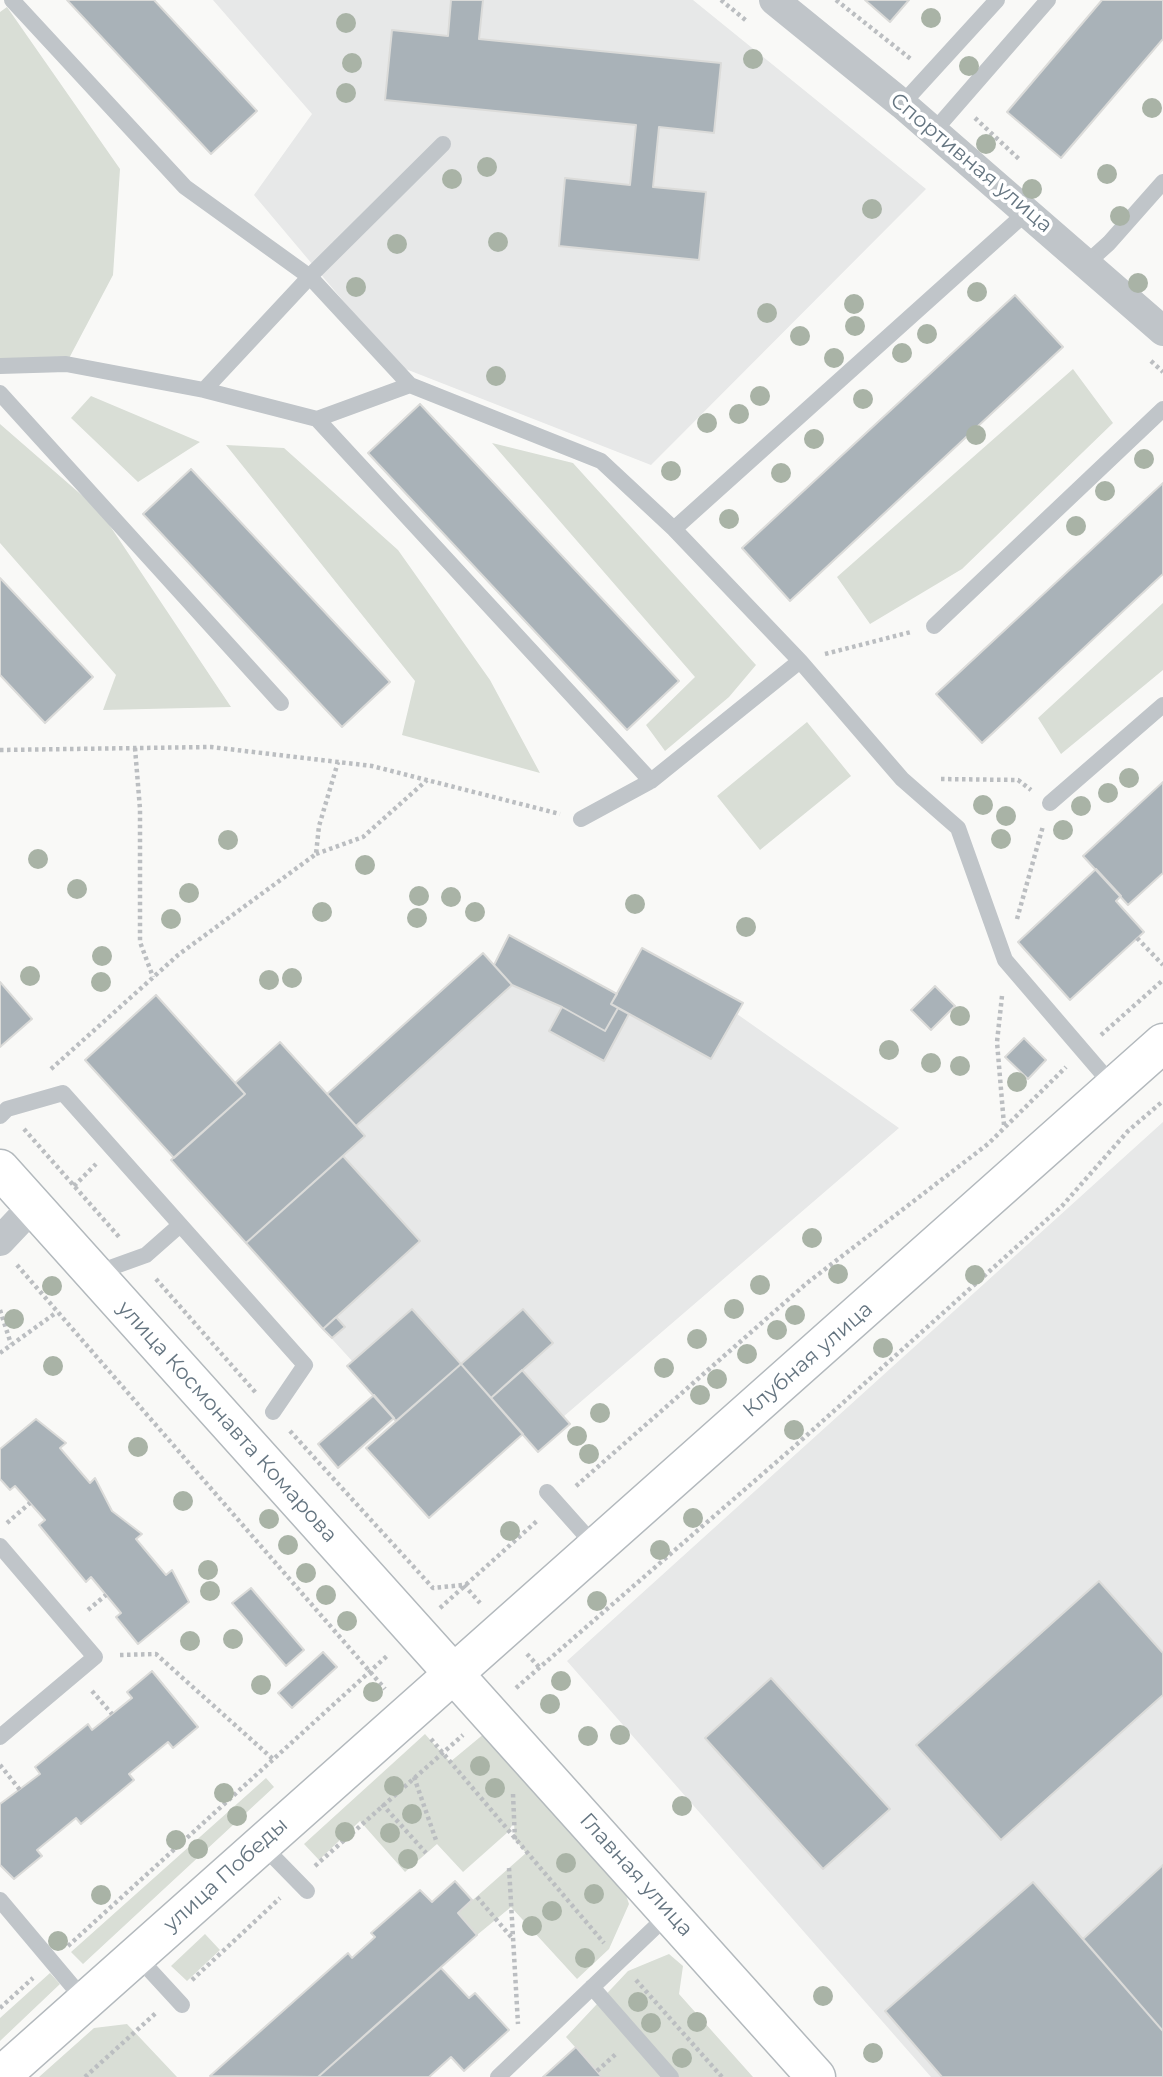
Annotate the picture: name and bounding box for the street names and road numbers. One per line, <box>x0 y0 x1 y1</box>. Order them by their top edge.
street label: Спортивная улица <box>885 88 1057 238</box>
street label: улица Космонавта Комарова <box>112 1296 342 1548</box>
street label: Клубная улица <box>738 1297 878 1423</box>
street label: Главная улица <box>574 1808 698 1942</box>
street label: улица Победы <box>159 1813 293 1937</box>

